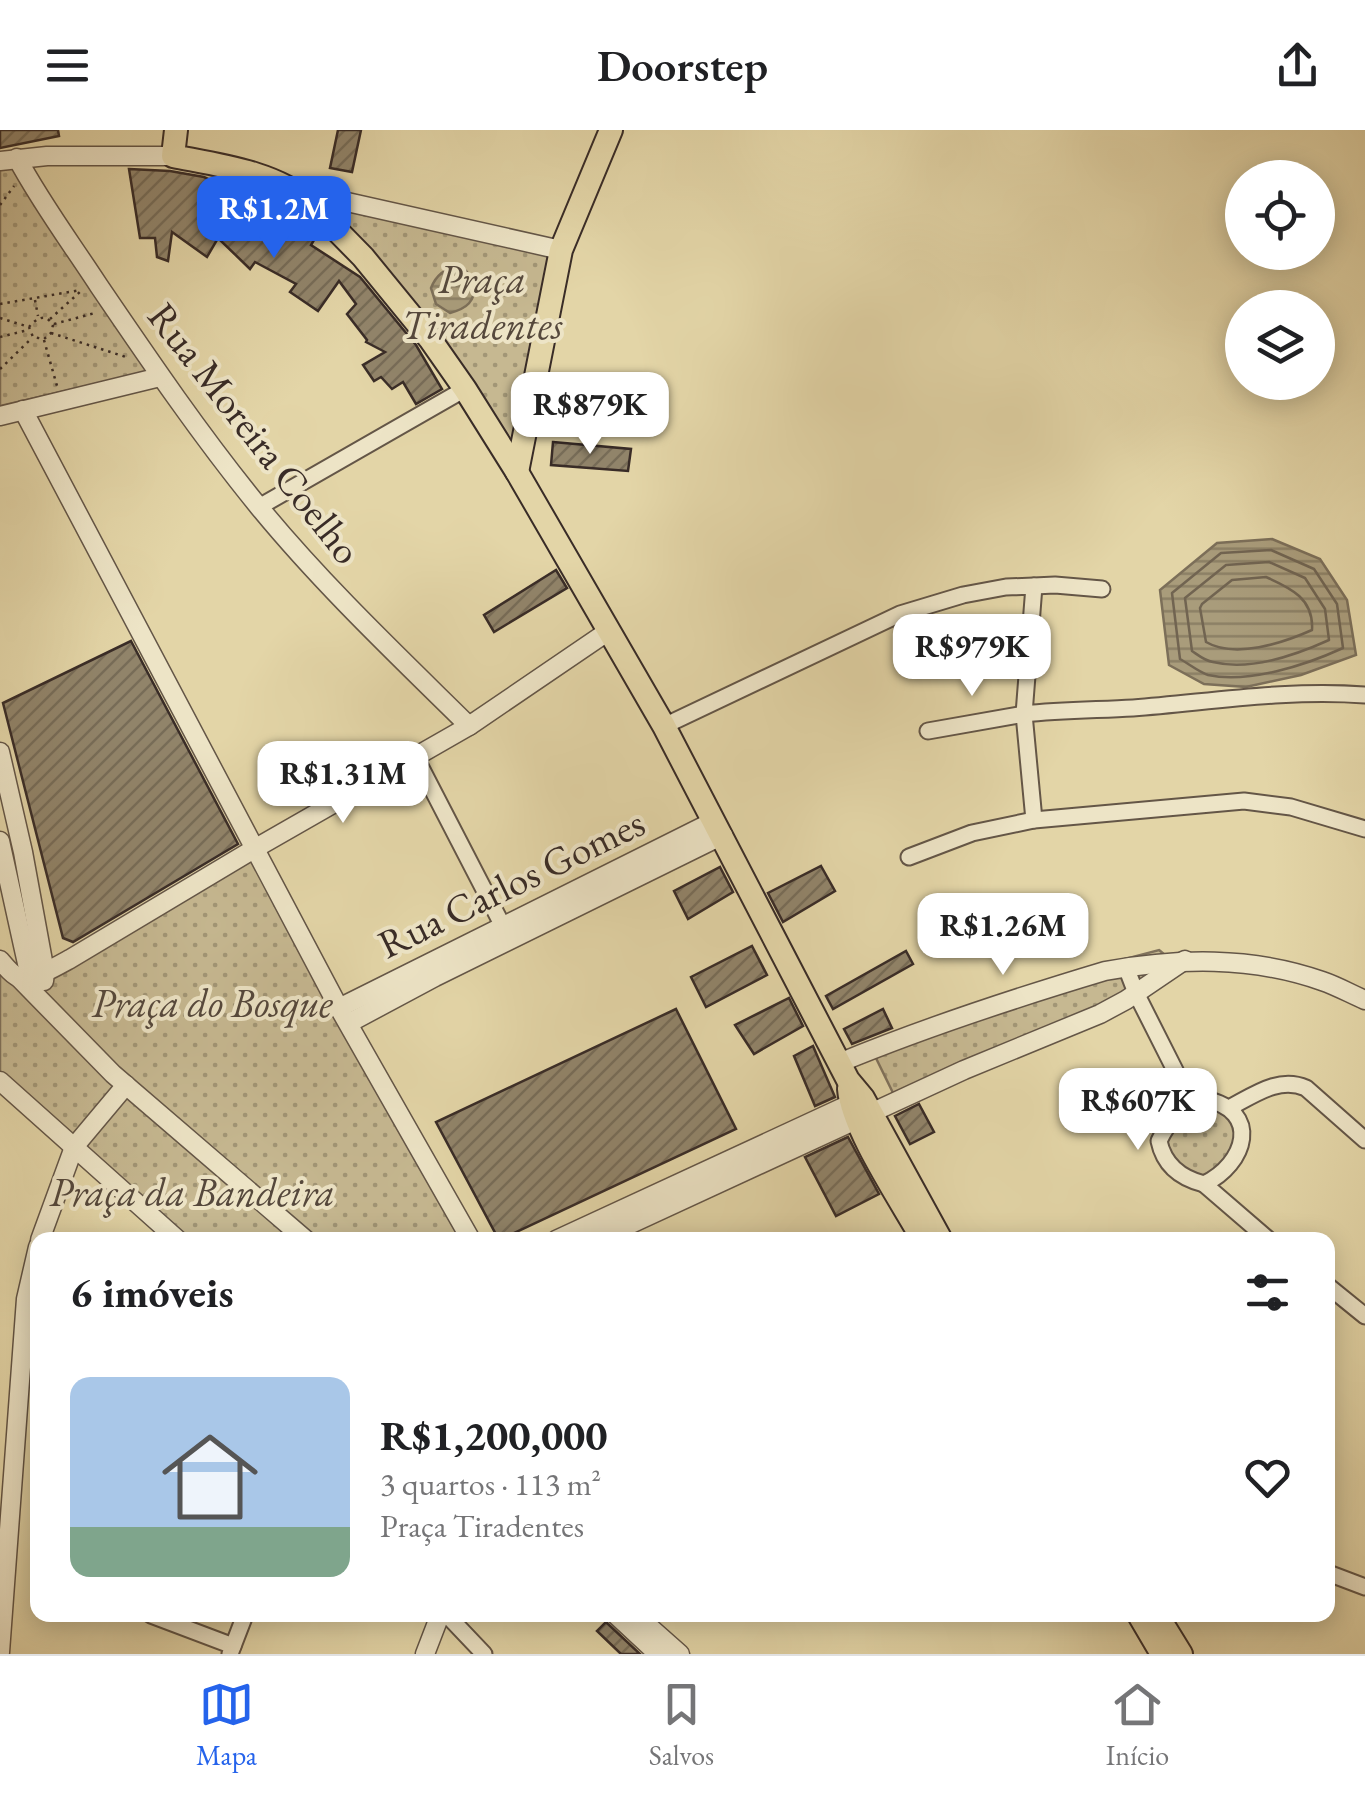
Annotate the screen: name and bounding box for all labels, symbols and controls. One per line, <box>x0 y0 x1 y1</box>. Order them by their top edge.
text: Doorstep <box>597 36 768 94</box>
icon: menu <box>40 38 95 93</box>
icon: share <box>1270 38 1325 93</box>
map controls <box>1225 160 1335 400</box>
button: locate <box>1225 160 1335 270</box>
pin: R$1.2M <box>193 176 355 261</box>
text: R$1.2M <box>219 187 329 229</box>
park label: Praça Tiradentes <box>402 253 563 351</box>
button: layers <box>1225 290 1335 400</box>
street label: Rua Moreira Coelho <box>136 292 374 574</box>
pin: R$879K <box>509 372 671 457</box>
text: R$879K <box>533 383 647 425</box>
pin: R$979K <box>891 614 1053 699</box>
text: R$979K <box>915 625 1029 667</box>
pin: R$1.31M <box>251 741 435 826</box>
text: R$1.31M <box>279 752 407 794</box>
street label: Rua Carlos Gomes <box>369 796 653 970</box>
pin: R$1.26M <box>911 893 1095 978</box>
text: R$1.26M <box>939 904 1067 946</box>
park label: Praça do Bosque <box>91 977 333 1029</box>
pin: R$607K <box>1057 1068 1219 1153</box>
text: R$607K <box>1081 1079 1195 1121</box>
park label: Praça da Bandeira <box>49 1166 335 1218</box>
text: 6 imóveis <box>70 1265 234 1320</box>
icon: filters <box>1240 1265 1295 1320</box>
text: R$1,200,000 <box>380 1408 608 1463</box>
icon: home <box>150 1417 270 1537</box>
icon: heart <box>1240 1450 1295 1505</box>
text: 3 quartos · 113 m² <box>380 1463 601 1505</box>
text: Praça Tiradentes <box>380 1505 584 1547</box>
tab: Mapa <box>196 1677 257 1773</box>
tab: Salvos <box>649 1677 714 1773</box>
tab: Início <box>1106 1677 1169 1773</box>

